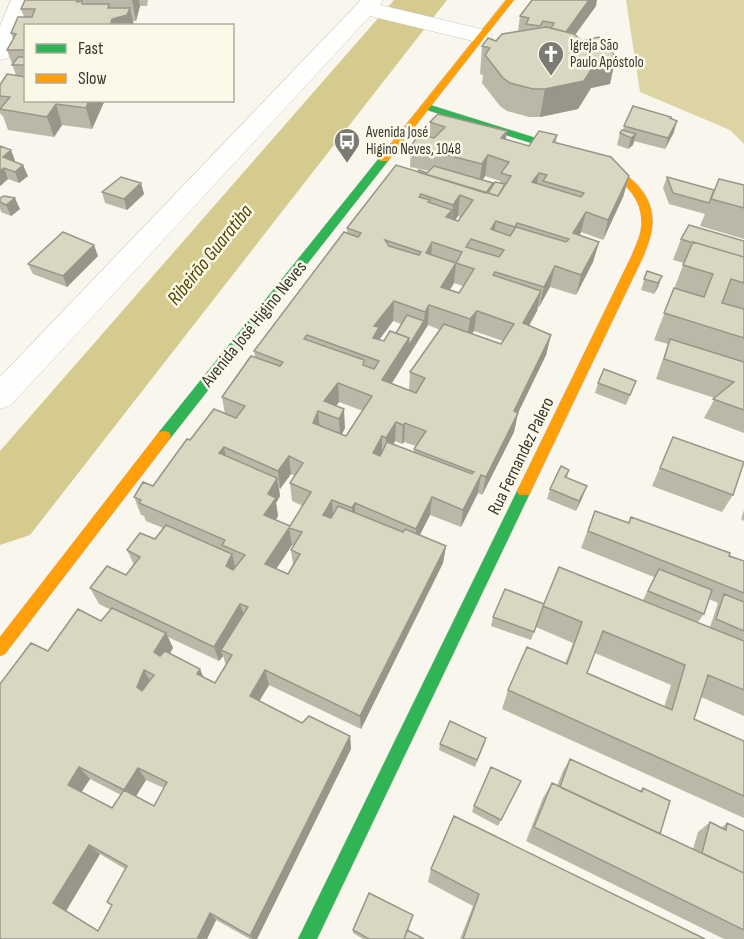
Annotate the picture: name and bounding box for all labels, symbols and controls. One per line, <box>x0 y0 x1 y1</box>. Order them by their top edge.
legend <box>24 24 234 102</box>
place label: Igreja São Paulo Apóstolo <box>570 36 644 72</box>
text: Fast <box>78 38 104 59</box>
church icon: Igreja São Paulo Apóstolo <box>536 39 566 77</box>
text: Slow <box>78 68 107 89</box>
place label: Avenida José Higino Neves, 1048 <box>365 123 461 159</box>
bus stop icon: Avenida José Higino Neves, 1048 <box>332 126 362 164</box>
water label: Ribeirão Guaratiba <box>162 200 258 310</box>
street label: Avenida José Higino Neves <box>196 257 311 392</box>
street label: Rua Fernandez Palero <box>483 394 559 518</box>

